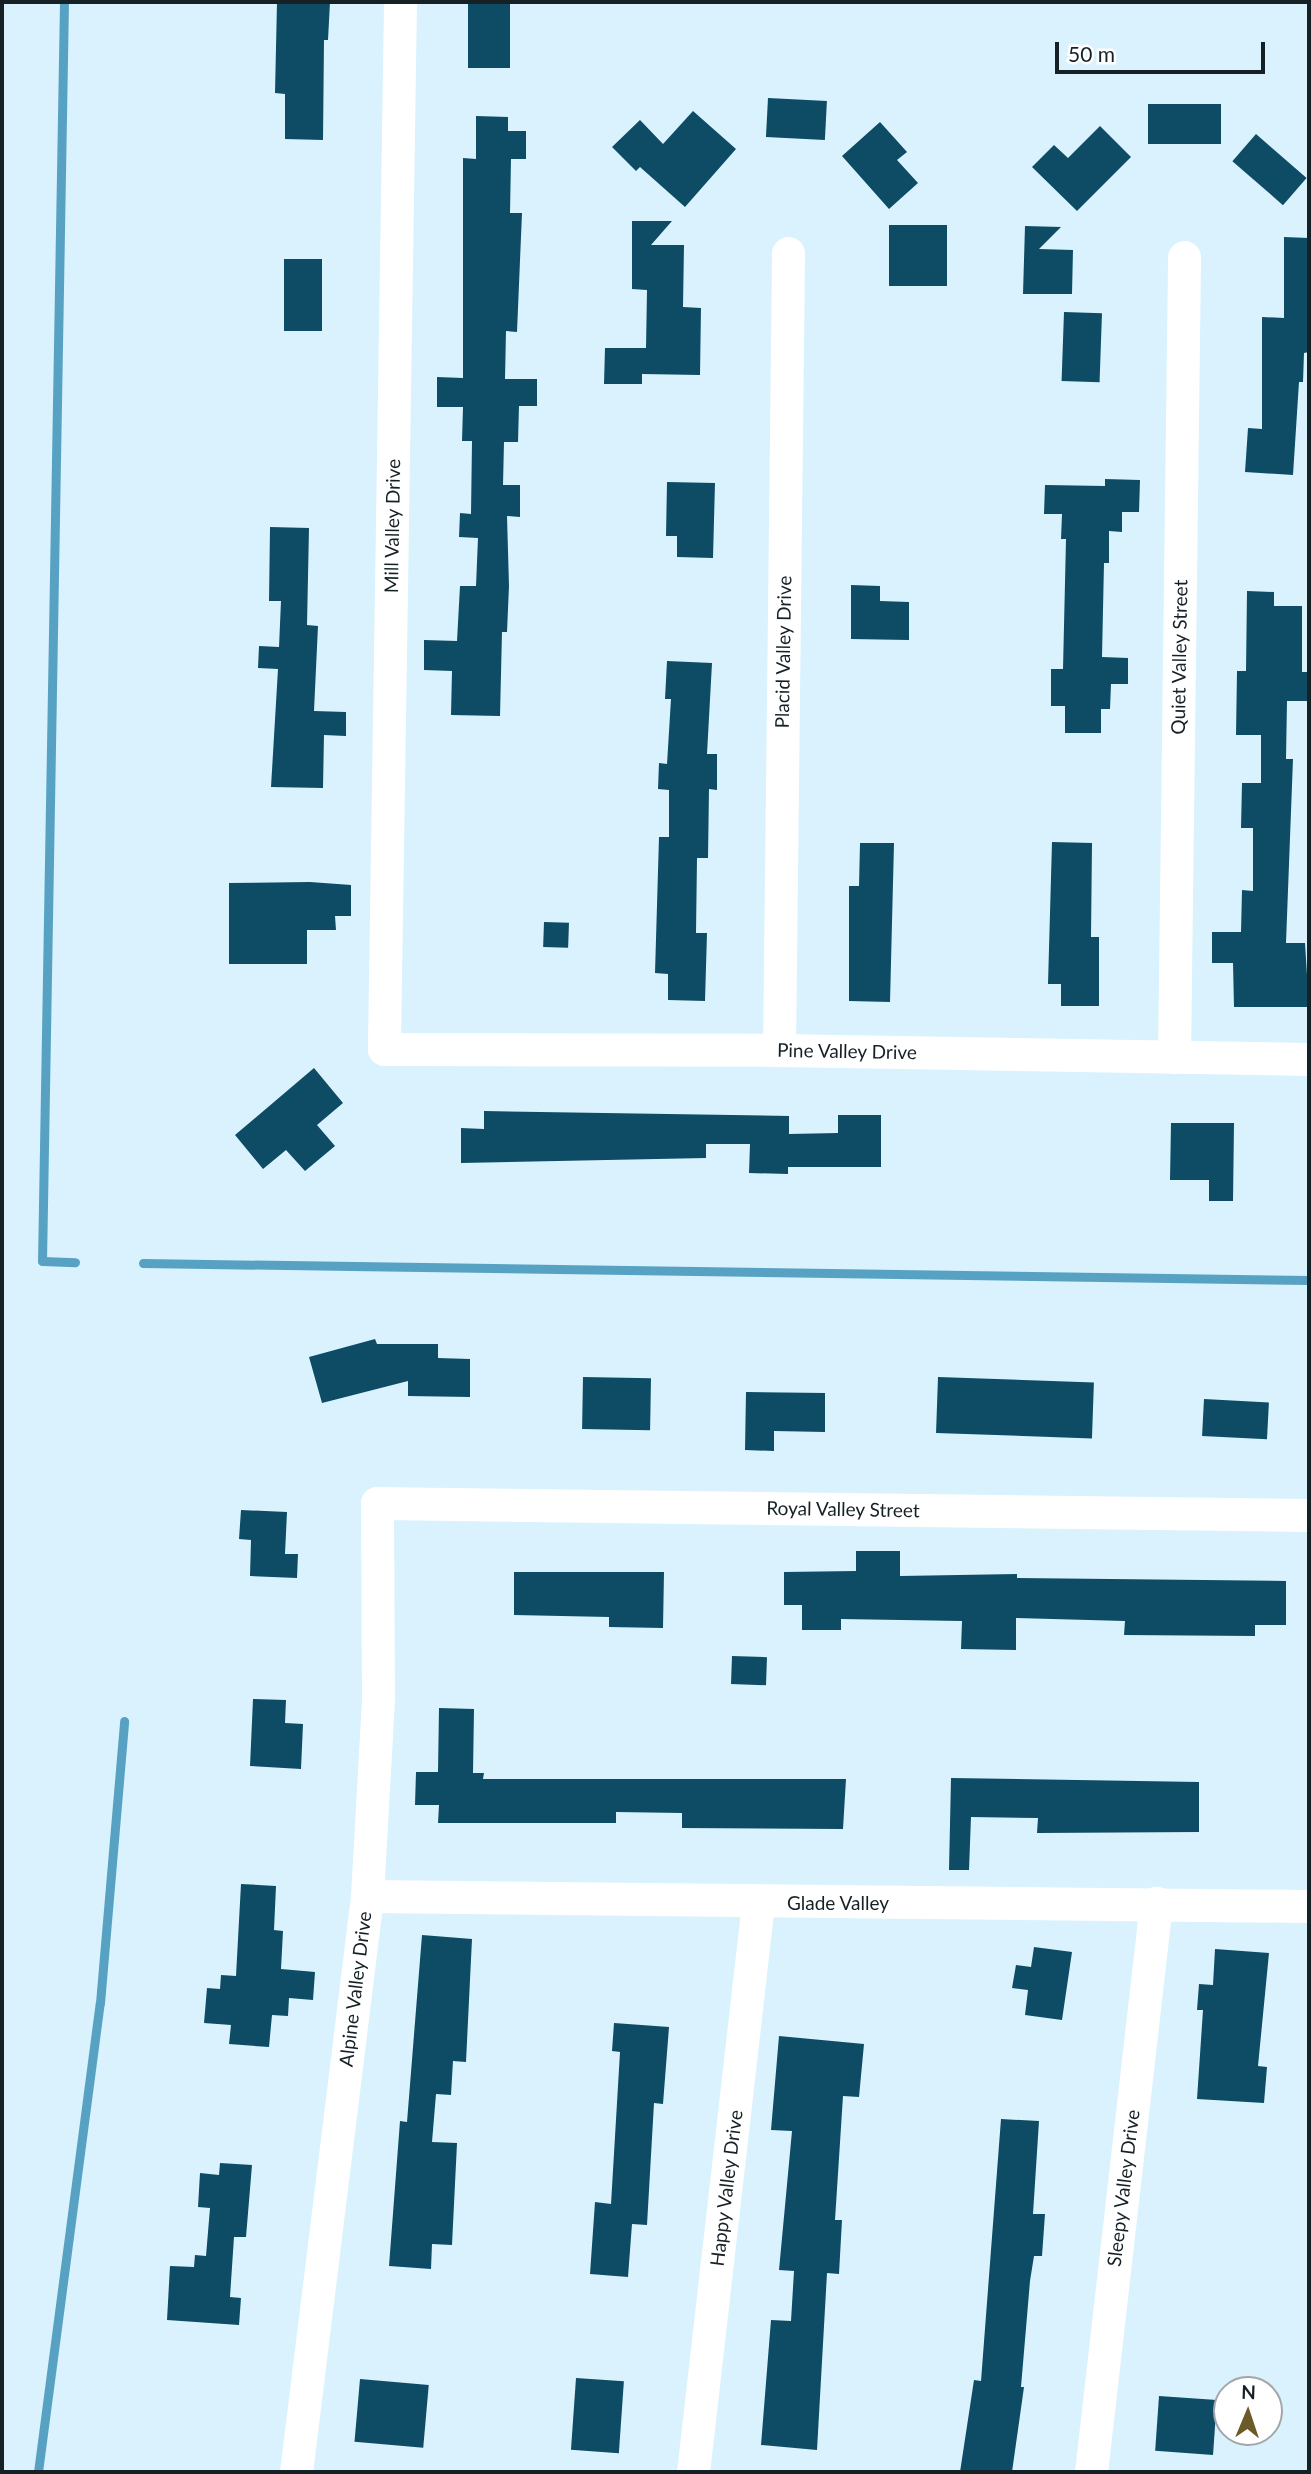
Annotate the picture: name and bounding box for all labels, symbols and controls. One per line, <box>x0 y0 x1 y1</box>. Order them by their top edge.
scale bar <box>1059 28 1269 72</box>
text: 50 m <box>1068 41 1115 66</box>
street label: Mill Valley Drive <box>379 458 405 594</box>
street label: Placid Valley Drive <box>770 575 796 729</box>
street label: Quiet Valley Street <box>1166 579 1192 735</box>
street label: Pine Valley Drive <box>776 1038 918 1064</box>
street label: Royal Valley Street <box>766 1496 920 1522</box>
street label: Glade Valley <box>787 1892 889 1914</box>
street label: Alpine Valley Drive <box>334 1909 376 2069</box>
street label: Happy Valley Drive <box>705 2108 747 2268</box>
street label: Sleepy Valley Drive <box>1102 2108 1144 2268</box>
north arrow <box>1213 2376 1283 2446</box>
text: N <box>1241 2380 1256 2403</box>

